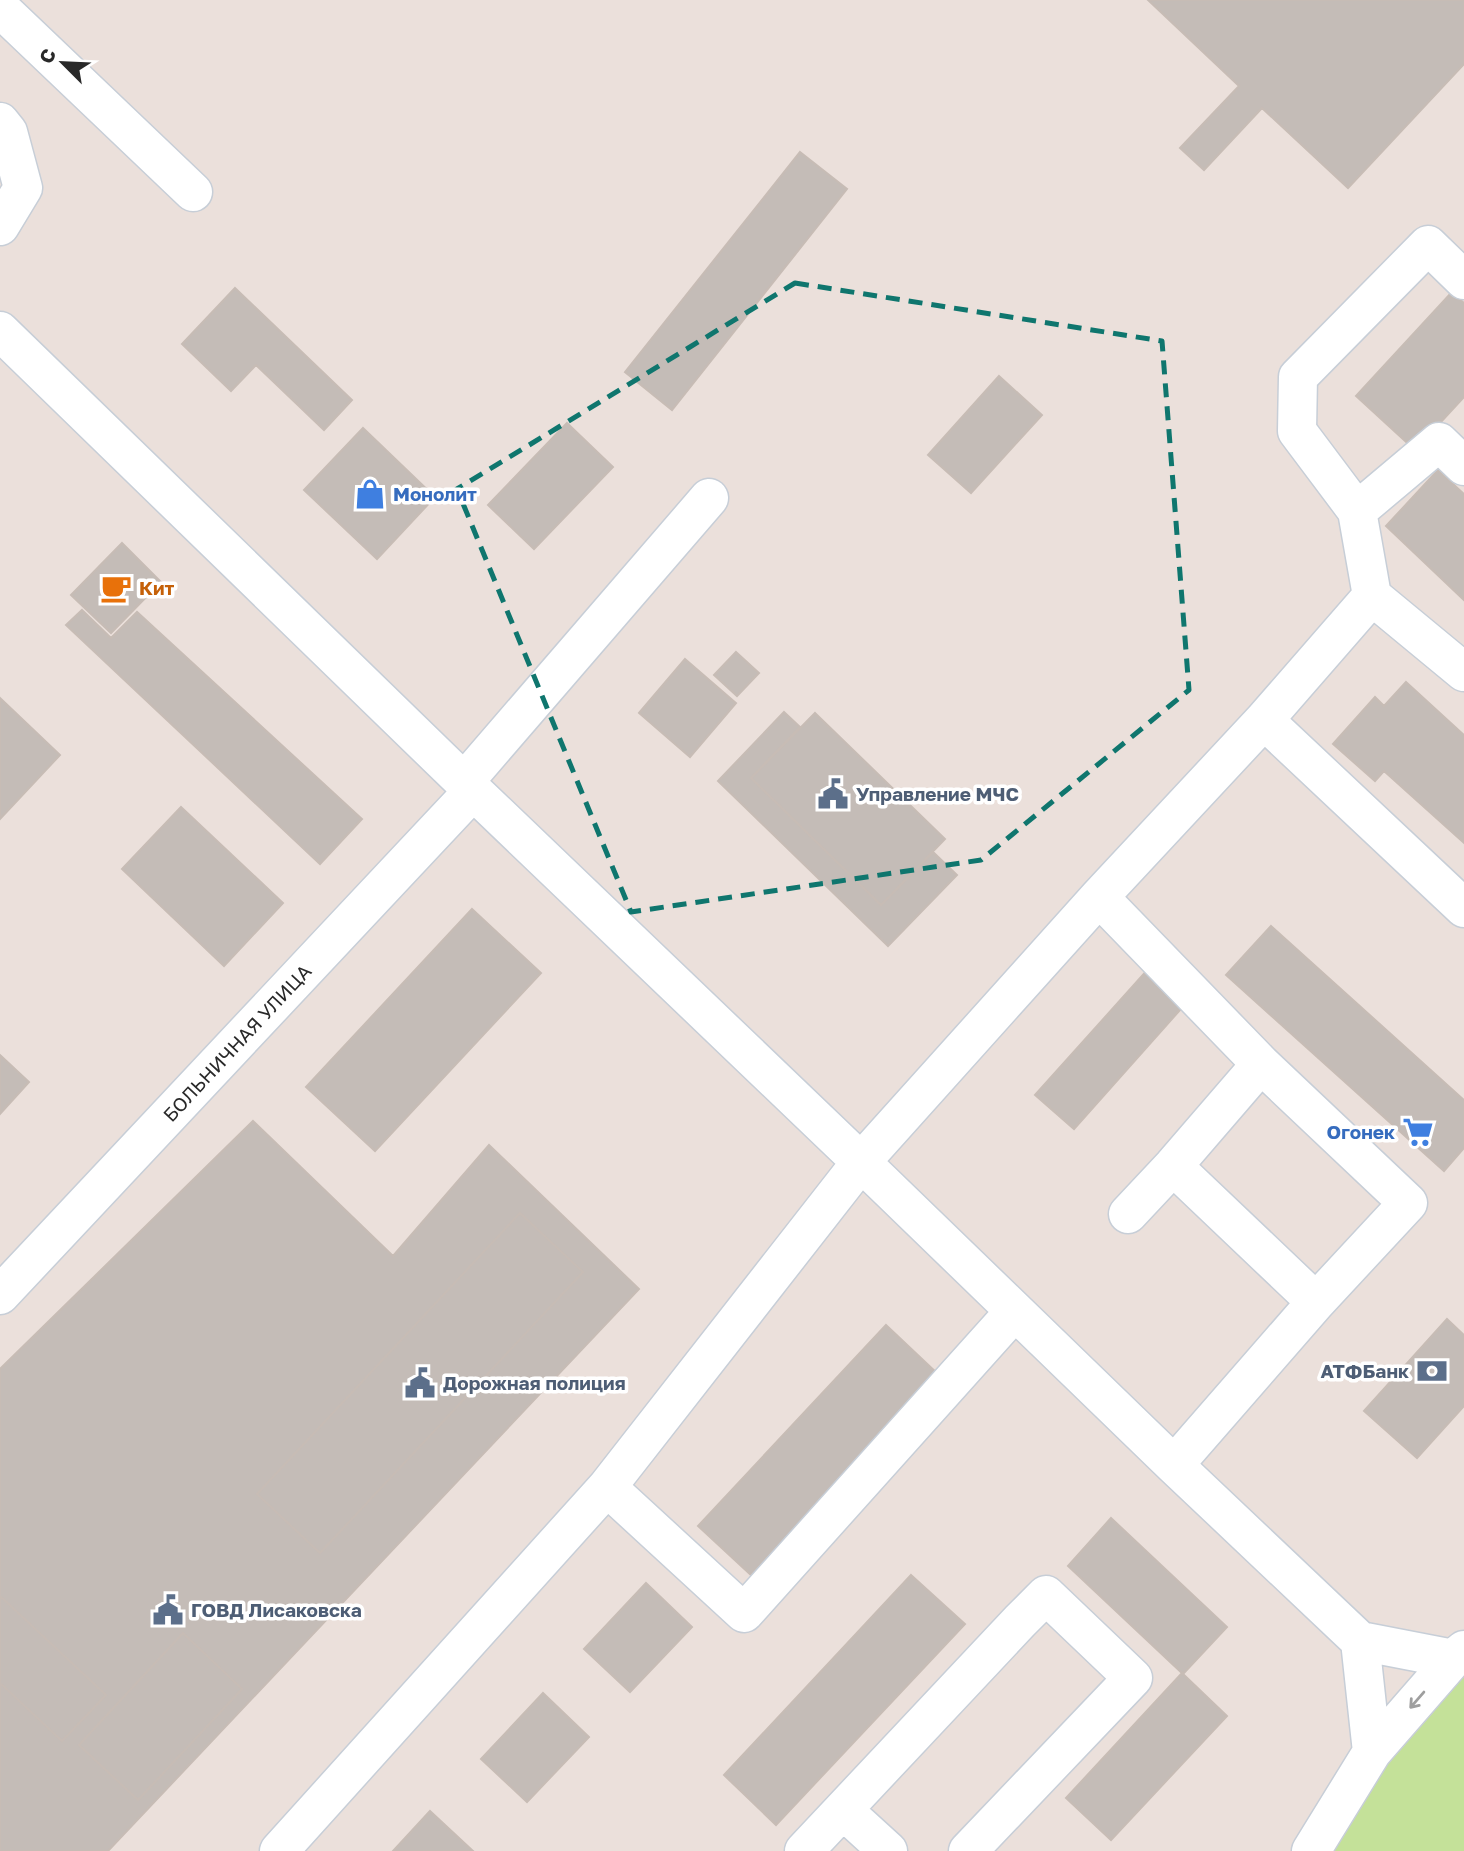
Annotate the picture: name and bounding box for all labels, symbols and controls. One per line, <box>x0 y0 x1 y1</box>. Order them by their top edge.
north arrow <box>28 28 98 98</box>
text: С <box>34 45 60 67</box>
shop icon: Монолит <box>353 477 387 511</box>
place label: Монолит <box>393 482 477 505</box>
cafe icon: Кит <box>99 571 133 605</box>
place label: Кит <box>139 576 175 599</box>
public building icon: Управление МЧС <box>816 777 850 811</box>
place label: Управление МЧС <box>856 782 1019 805</box>
street label: БОЛЬНИЧНАЯ УЛИЦА <box>158 959 316 1126</box>
supermarket icon: Огонек <box>1401 1115 1435 1149</box>
place label: Огонек <box>1327 1120 1395 1143</box>
bank icon: АТФБанк <box>1415 1354 1449 1388</box>
place label: АТФБанк <box>1320 1359 1409 1382</box>
public building icon: Дорожная полиция <box>403 1366 437 1400</box>
place label: Дорожная полиция <box>443 1371 626 1394</box>
public building icon: ГОВД Лисаковска <box>151 1593 185 1627</box>
place label: ГОВД Лисаковска <box>191 1598 362 1621</box>
one-way arrow <box>1409 1690 1425 1708</box>

